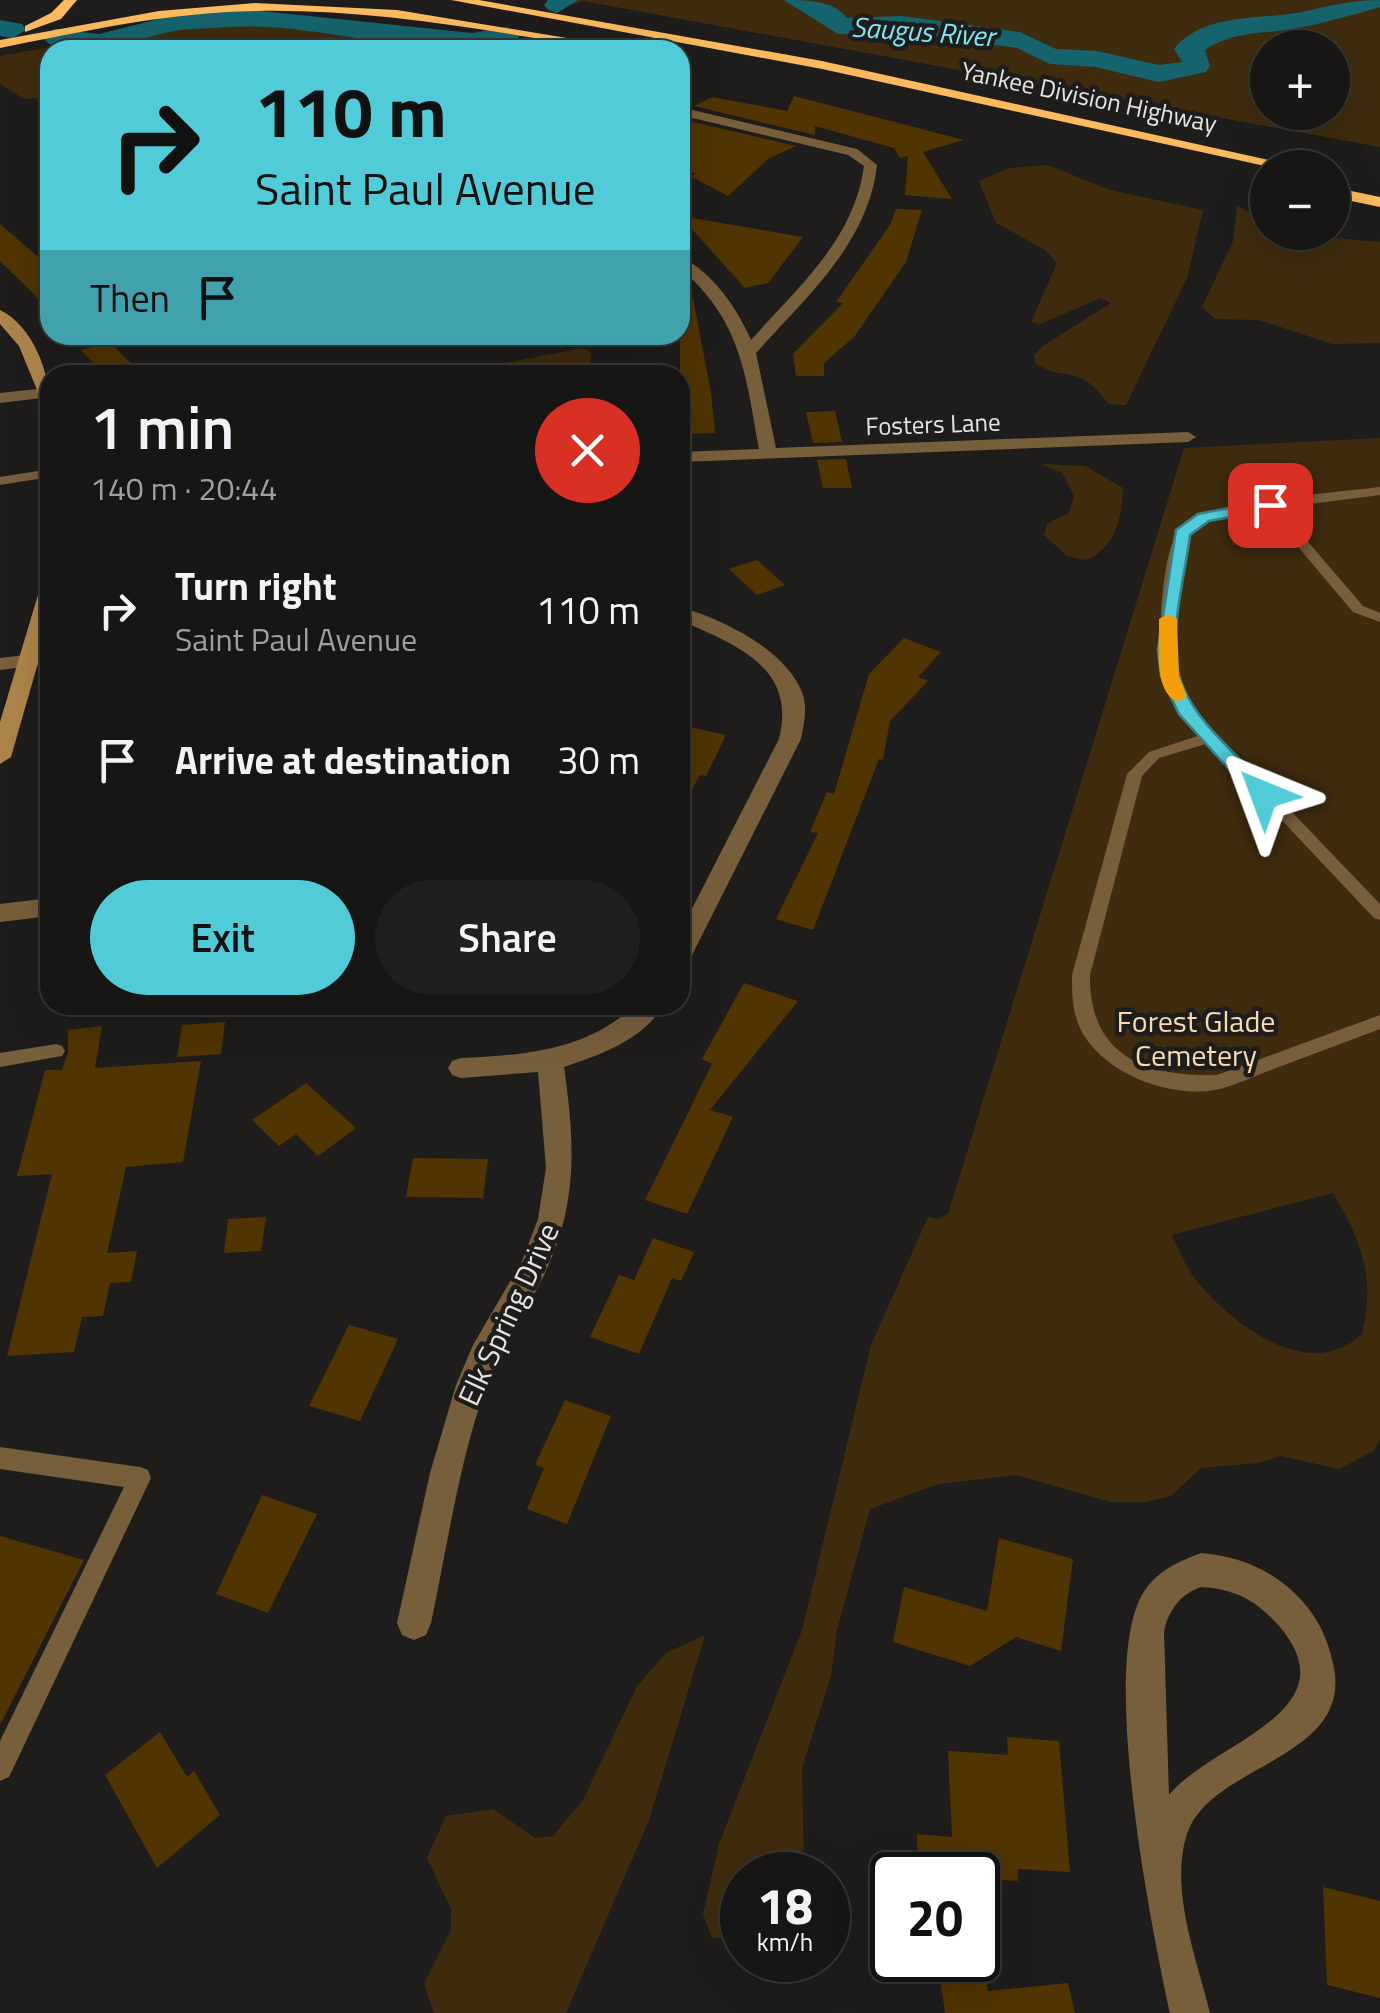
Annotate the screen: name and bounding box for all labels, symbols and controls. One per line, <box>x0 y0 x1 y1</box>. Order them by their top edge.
water label: Saugus River <box>850 5 999 58</box>
map controls <box>1250 30 1350 250</box>
button: + <box>1250 30 1350 130</box>
street label: Yankee Division Highway <box>958 51 1220 143</box>
text: 110 m <box>255 58 447 164</box>
icon: right <box>90 80 220 210</box>
button: − <box>1250 150 1350 250</box>
text: Saint Paul Avenue <box>255 154 595 222</box>
text: Then <box>90 269 170 327</box>
icon: arrive <box>190 270 245 325</box>
text: 1 min <box>90 381 234 472</box>
button: close <box>535 398 640 503</box>
street label: Fosters Lane <box>865 403 1001 445</box>
pin <box>1228 463 1313 548</box>
text: 140 m · 20:44 <box>90 464 277 512</box>
icon: arrive <box>1243 478 1298 533</box>
text: Turn right <box>175 557 337 615</box>
text: 110 m <box>536 581 640 639</box>
icon: right <box>90 583 145 638</box>
text: Saint Paul Avenue <box>175 615 417 663</box>
text: Arrive at destination <box>175 731 511 789</box>
text: 30 m <box>557 731 640 789</box>
icon: arrive <box>90 733 145 788</box>
position arrow <box>1212 743 1316 847</box>
button: Exit <box>90 880 355 995</box>
button: Share <box>375 880 640 995</box>
park label: Forest Glade Cemetery <box>1117 998 1275 1078</box>
street label: Elk Spring Drive <box>445 1215 571 1413</box>
speed limit sign: 20 <box>870 1852 1000 1982</box>
text: 18 <box>757 1867 813 1943</box>
text: km/h <box>757 1923 813 1961</box>

